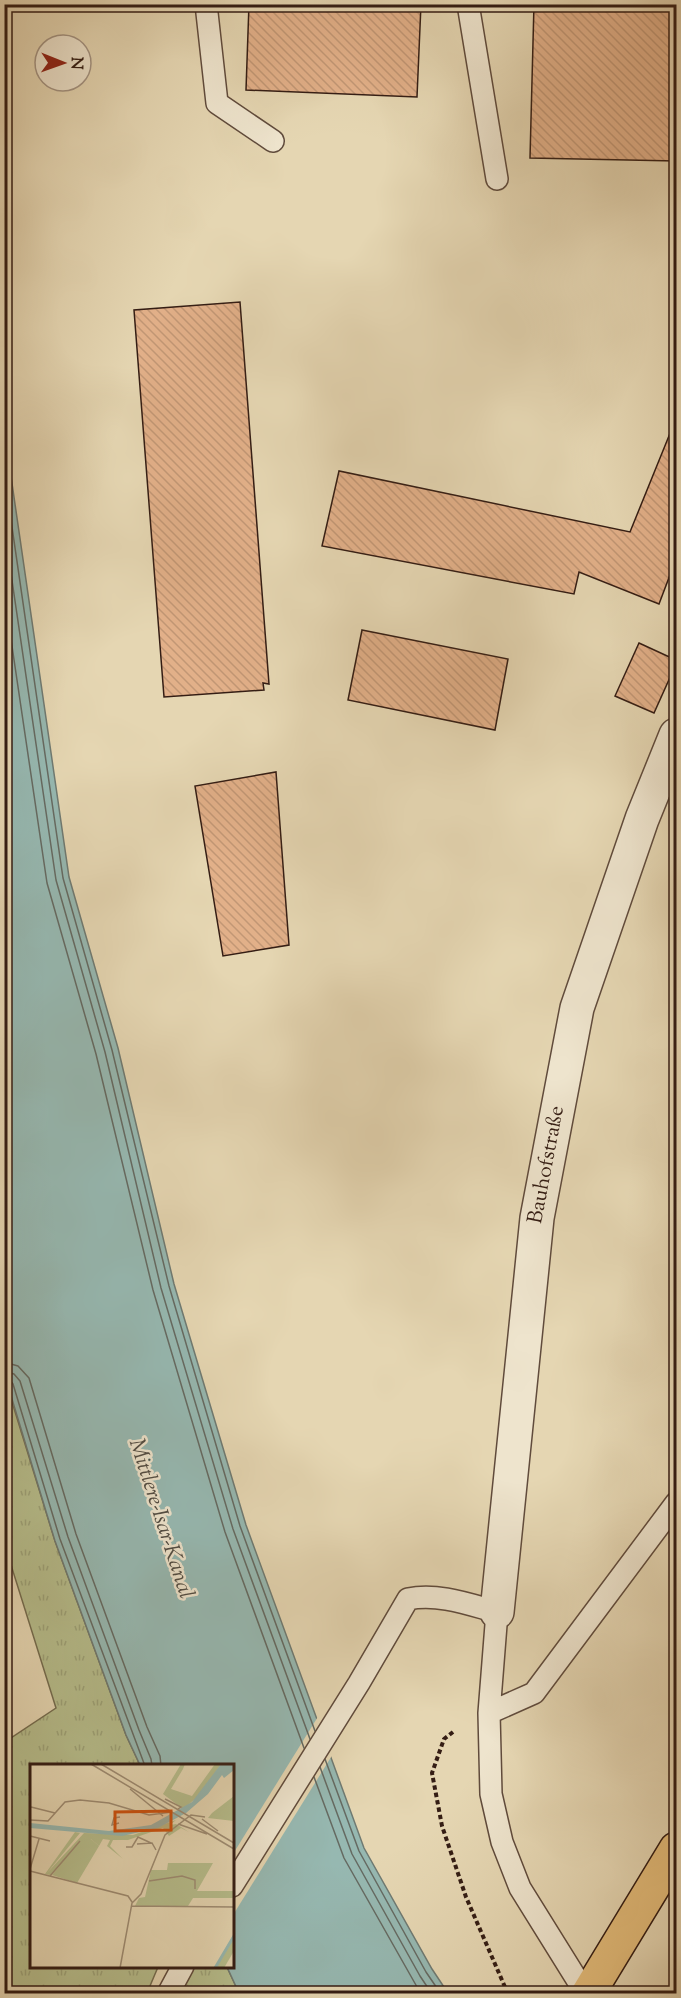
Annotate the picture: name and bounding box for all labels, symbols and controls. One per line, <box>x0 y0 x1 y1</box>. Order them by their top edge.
north arrow <box>33 33 93 93</box>
text: N <box>64 57 87 70</box>
street label: Bauhofstraße <box>521 1103 573 1226</box>
water label: Mittlere-Isar-Kanal <box>119 1435 201 1603</box>
inset map <box>30 1764 234 1968</box>

